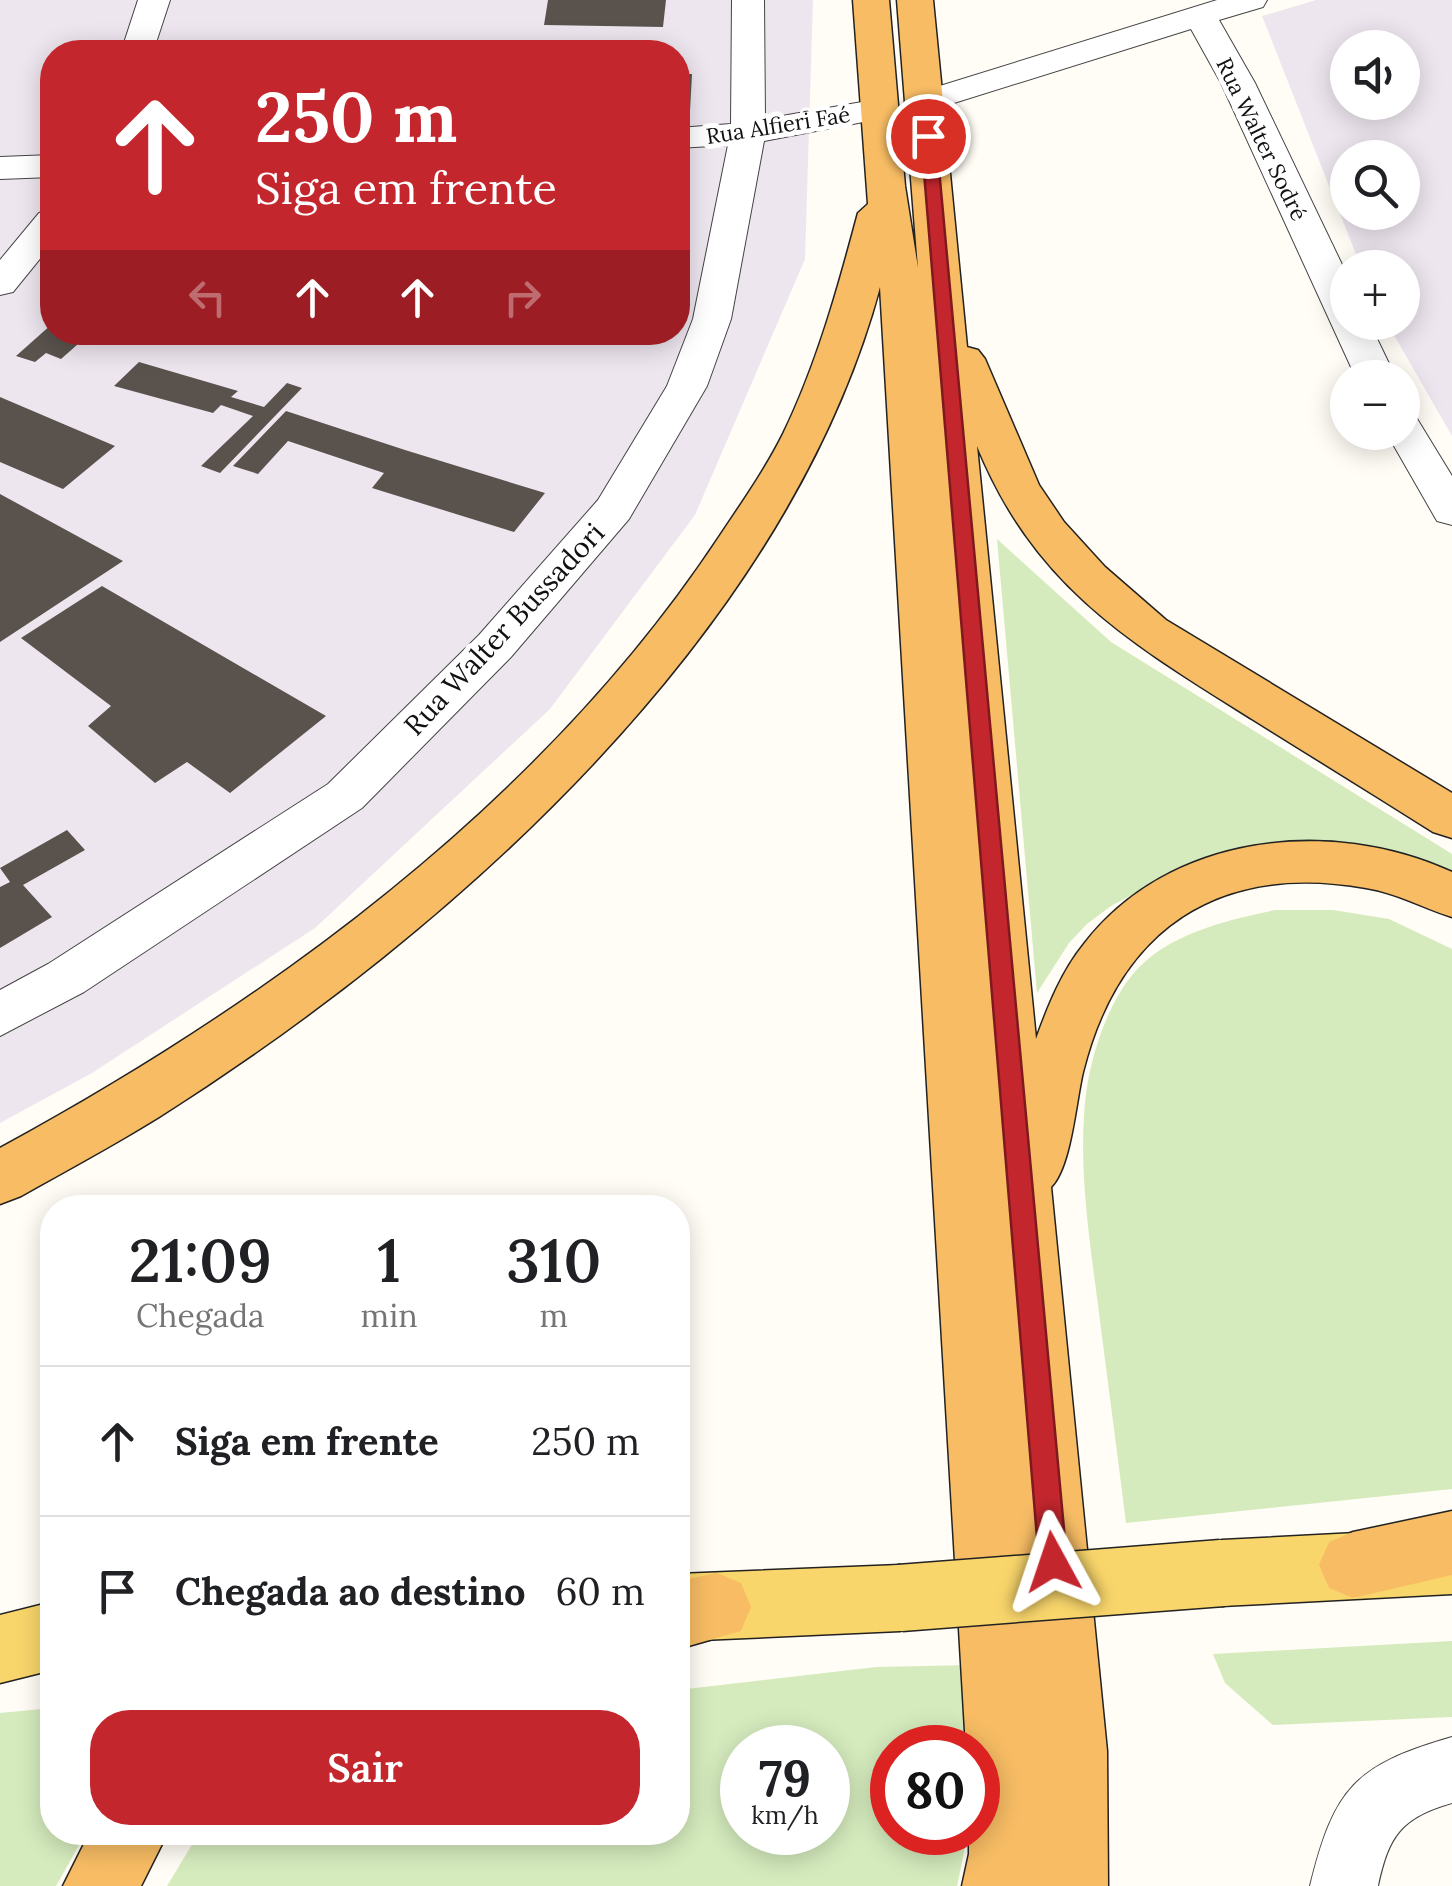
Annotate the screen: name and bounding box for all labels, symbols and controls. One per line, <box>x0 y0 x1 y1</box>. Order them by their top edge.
map controls <box>1330 30 1420 450</box>
button: sound <box>1330 30 1420 120</box>
street label: Rua Walter Sodré <box>1210 53 1314 225</box>
text: 250 m <box>255 72 457 161</box>
icon: ahead <box>90 80 220 210</box>
pin <box>886 94 971 179</box>
street label: Rua Alfieri Faé <box>704 100 852 150</box>
icon: arrive <box>901 109 956 164</box>
button: search <box>1330 140 1420 230</box>
text: Siga em frente <box>255 159 557 216</box>
button: + <box>1330 250 1420 340</box>
icon: left <box>180 270 235 325</box>
icon: ahead <box>285 270 340 325</box>
icon: ahead <box>390 270 445 325</box>
icon: right <box>495 270 550 325</box>
button: − <box>1330 360 1420 450</box>
street label: Rua Walter Bussadori <box>396 515 612 743</box>
text: 21:09 <box>129 1222 272 1298</box>
text: 1 <box>377 1222 401 1298</box>
text: 310 <box>506 1222 601 1298</box>
text: Chegada <box>136 1295 265 1336</box>
text: min <box>361 1295 418 1336</box>
text: m <box>539 1295 568 1336</box>
icon: ahead <box>90 1414 145 1469</box>
text: Siga em frente <box>175 1417 439 1465</box>
text: 250 m <box>531 1417 640 1465</box>
position arrow <box>1001 1510 1105 1614</box>
icon: arrive <box>90 1564 145 1619</box>
text: Chegada ao destino <box>175 1567 525 1615</box>
text: 60 m <box>555 1567 645 1615</box>
button: Sair <box>90 1710 640 1825</box>
speed limit sign: 80 <box>870 1725 1000 1855</box>
text: 79 <box>759 1746 811 1810</box>
text: km/h <box>751 1799 819 1831</box>

